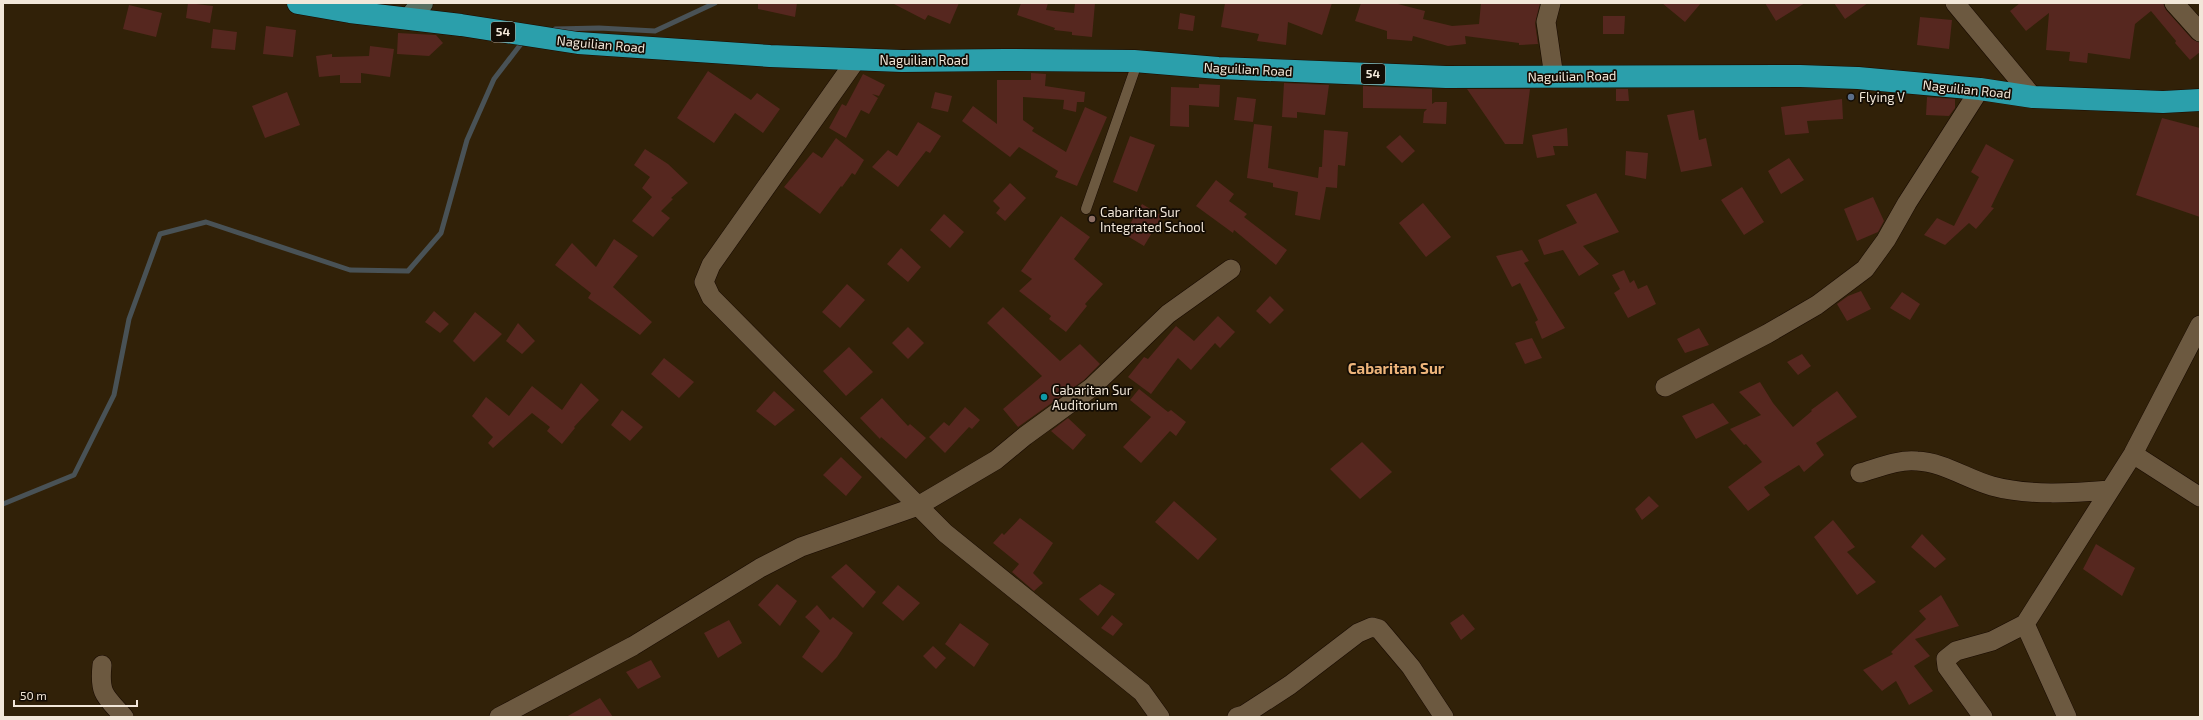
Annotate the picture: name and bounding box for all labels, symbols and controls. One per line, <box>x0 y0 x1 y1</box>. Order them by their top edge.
road number: 54 <box>491 22 515 42</box>
street label: Naguilian Road <box>556 32 646 56</box>
street label: Naguilian Road <box>880 52 968 68</box>
street label: Naguilian Road <box>1203 59 1293 79</box>
road number: 54 <box>1361 64 1385 84</box>
street label: Naguilian Road <box>1527 67 1617 85</box>
street label: Naguilian Road <box>1922 76 2012 102</box>
place label: Flying V <box>1859 89 1905 105</box>
marker: Flying V <box>1846 92 1856 102</box>
place label: Cabaritan Sur Integrated School <box>1100 204 1205 235</box>
marker: Cabaritan Sur Integrated School <box>1087 214 1097 224</box>
district label: Cabaritan Sur <box>1348 359 1445 377</box>
place label: Cabaritan Sur Auditorium <box>1052 382 1132 413</box>
marker: Cabaritan Sur Auditorium <box>1039 392 1049 402</box>
scale bar <box>14 682 137 708</box>
text: 50 m <box>20 688 47 702</box>

